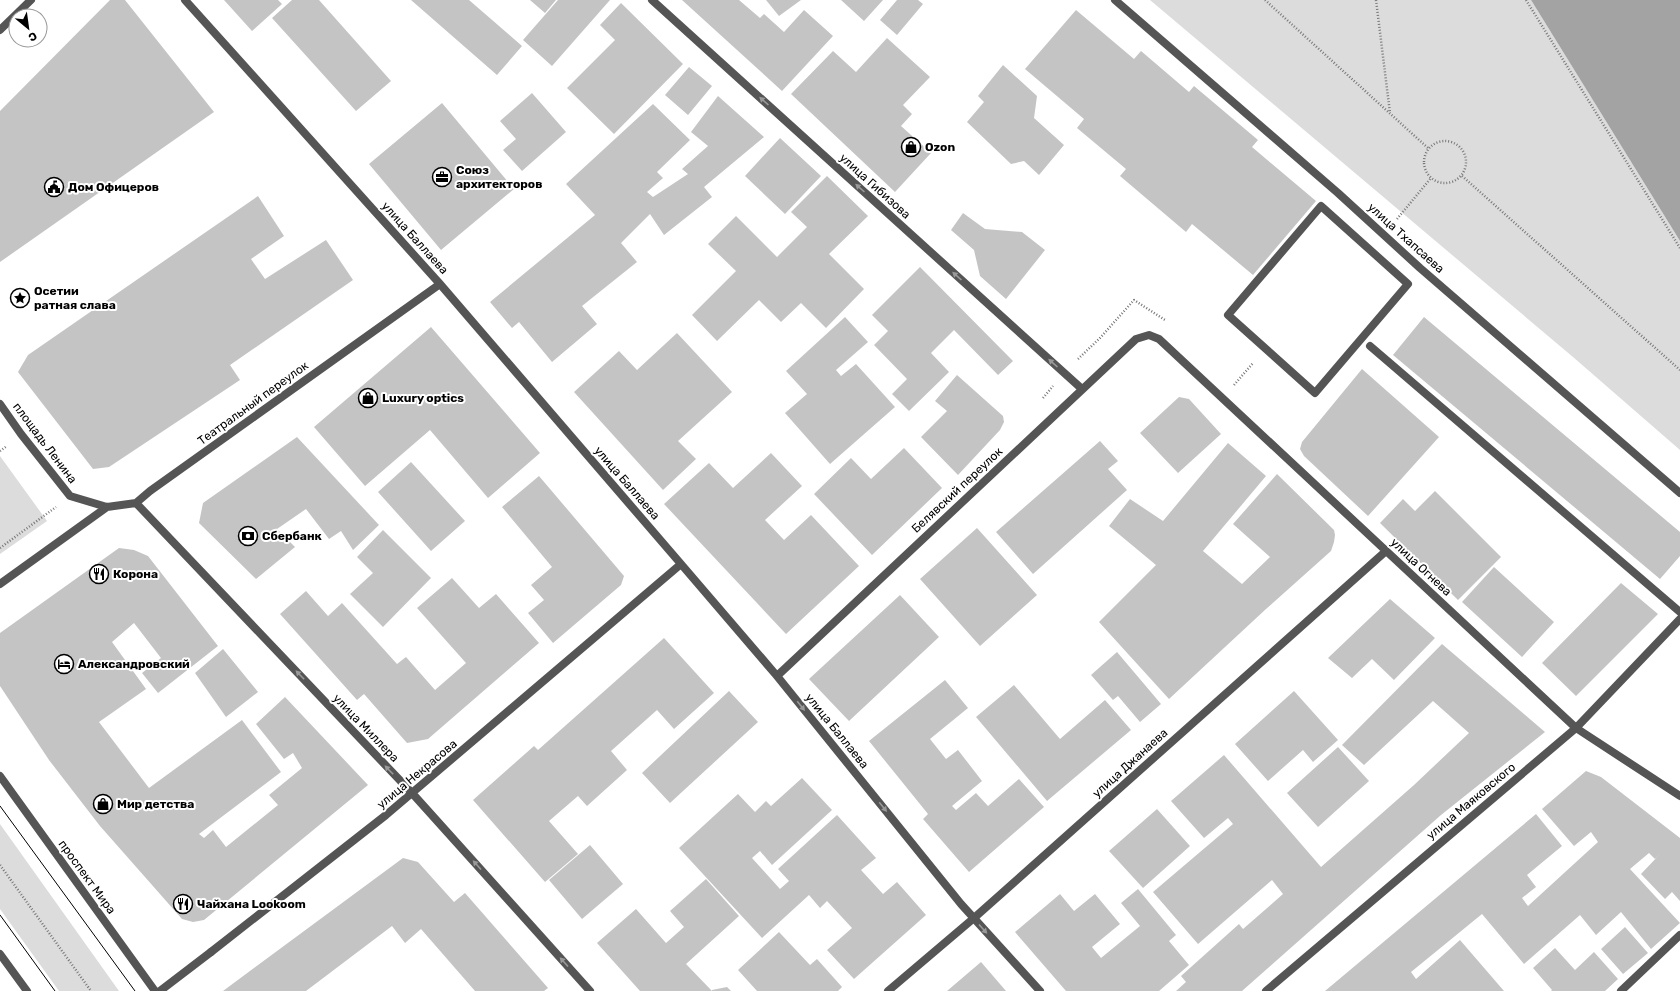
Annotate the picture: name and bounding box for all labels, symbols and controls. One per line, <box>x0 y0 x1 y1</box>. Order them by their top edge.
north arrow <box>8 8 48 48</box>
text: С <box>26 29 39 44</box>
one-way arrow <box>759 96 769 106</box>
shop icon: Ozon <box>900 136 922 158</box>
place label: Ozon <box>925 140 955 154</box>
street label: улица Гибизова <box>837 150 913 222</box>
place label: Союз архитекторов <box>456 163 542 191</box>
office icon: Союз архитекторов <box>431 166 453 188</box>
public building icon: Дом Офицеров <box>43 176 65 198</box>
place label: Дом Офицеров <box>68 180 159 194</box>
one-way arrow <box>855 184 865 193</box>
street label: улица Баллаева <box>379 199 451 277</box>
street label: улица Тхапсаева <box>1365 200 1447 276</box>
one-way arrow <box>951 271 962 280</box>
place label: Осетии ратная слава <box>34 284 116 312</box>
place icon: Осетии ратная слава <box>9 287 31 309</box>
street label: Театральный переулок <box>195 358 311 448</box>
one-way arrow <box>1048 358 1058 368</box>
shop icon: Luxury optics <box>357 387 379 409</box>
place label: Luxury optics <box>382 391 464 405</box>
street label: площадь Ленина <box>10 400 80 486</box>
street label: улица Баллаева <box>591 444 663 522</box>
street label: Белявский переулок <box>909 444 1006 536</box>
bank icon: Сбербанк <box>237 525 259 547</box>
place label: Сбербанк <box>262 529 323 543</box>
street label: улица Огнева <box>1388 535 1454 599</box>
restaurant icon: Корона <box>88 563 110 585</box>
place label: Корона <box>113 567 158 581</box>
hotel icon: Александровский <box>53 653 75 675</box>
place label: Александровский <box>78 657 190 671</box>
one-way arrow <box>295 670 304 680</box>
street label: улица Миллера <box>330 691 402 765</box>
street label: улица Баллаева <box>802 691 872 771</box>
one-way arrow <box>797 701 806 711</box>
street label: улица Джанаева <box>1090 726 1170 800</box>
street label: улица Некрасова <box>374 737 460 811</box>
street label: улица Маяковского <box>1424 760 1518 842</box>
one-way arrow <box>385 765 394 774</box>
shop icon: Мир детства <box>92 793 114 815</box>
place label: Мир детства <box>117 797 194 811</box>
one-way arrow <box>879 802 887 813</box>
street label: проспект Мира <box>56 837 118 917</box>
one-way arrow <box>472 860 481 871</box>
restaurant icon: Чайхана Lookoom <box>172 893 194 915</box>
place label: Чайхана Lookoom <box>197 897 306 911</box>
one-way arrow <box>979 924 988 934</box>
one-way arrow <box>559 957 568 967</box>

